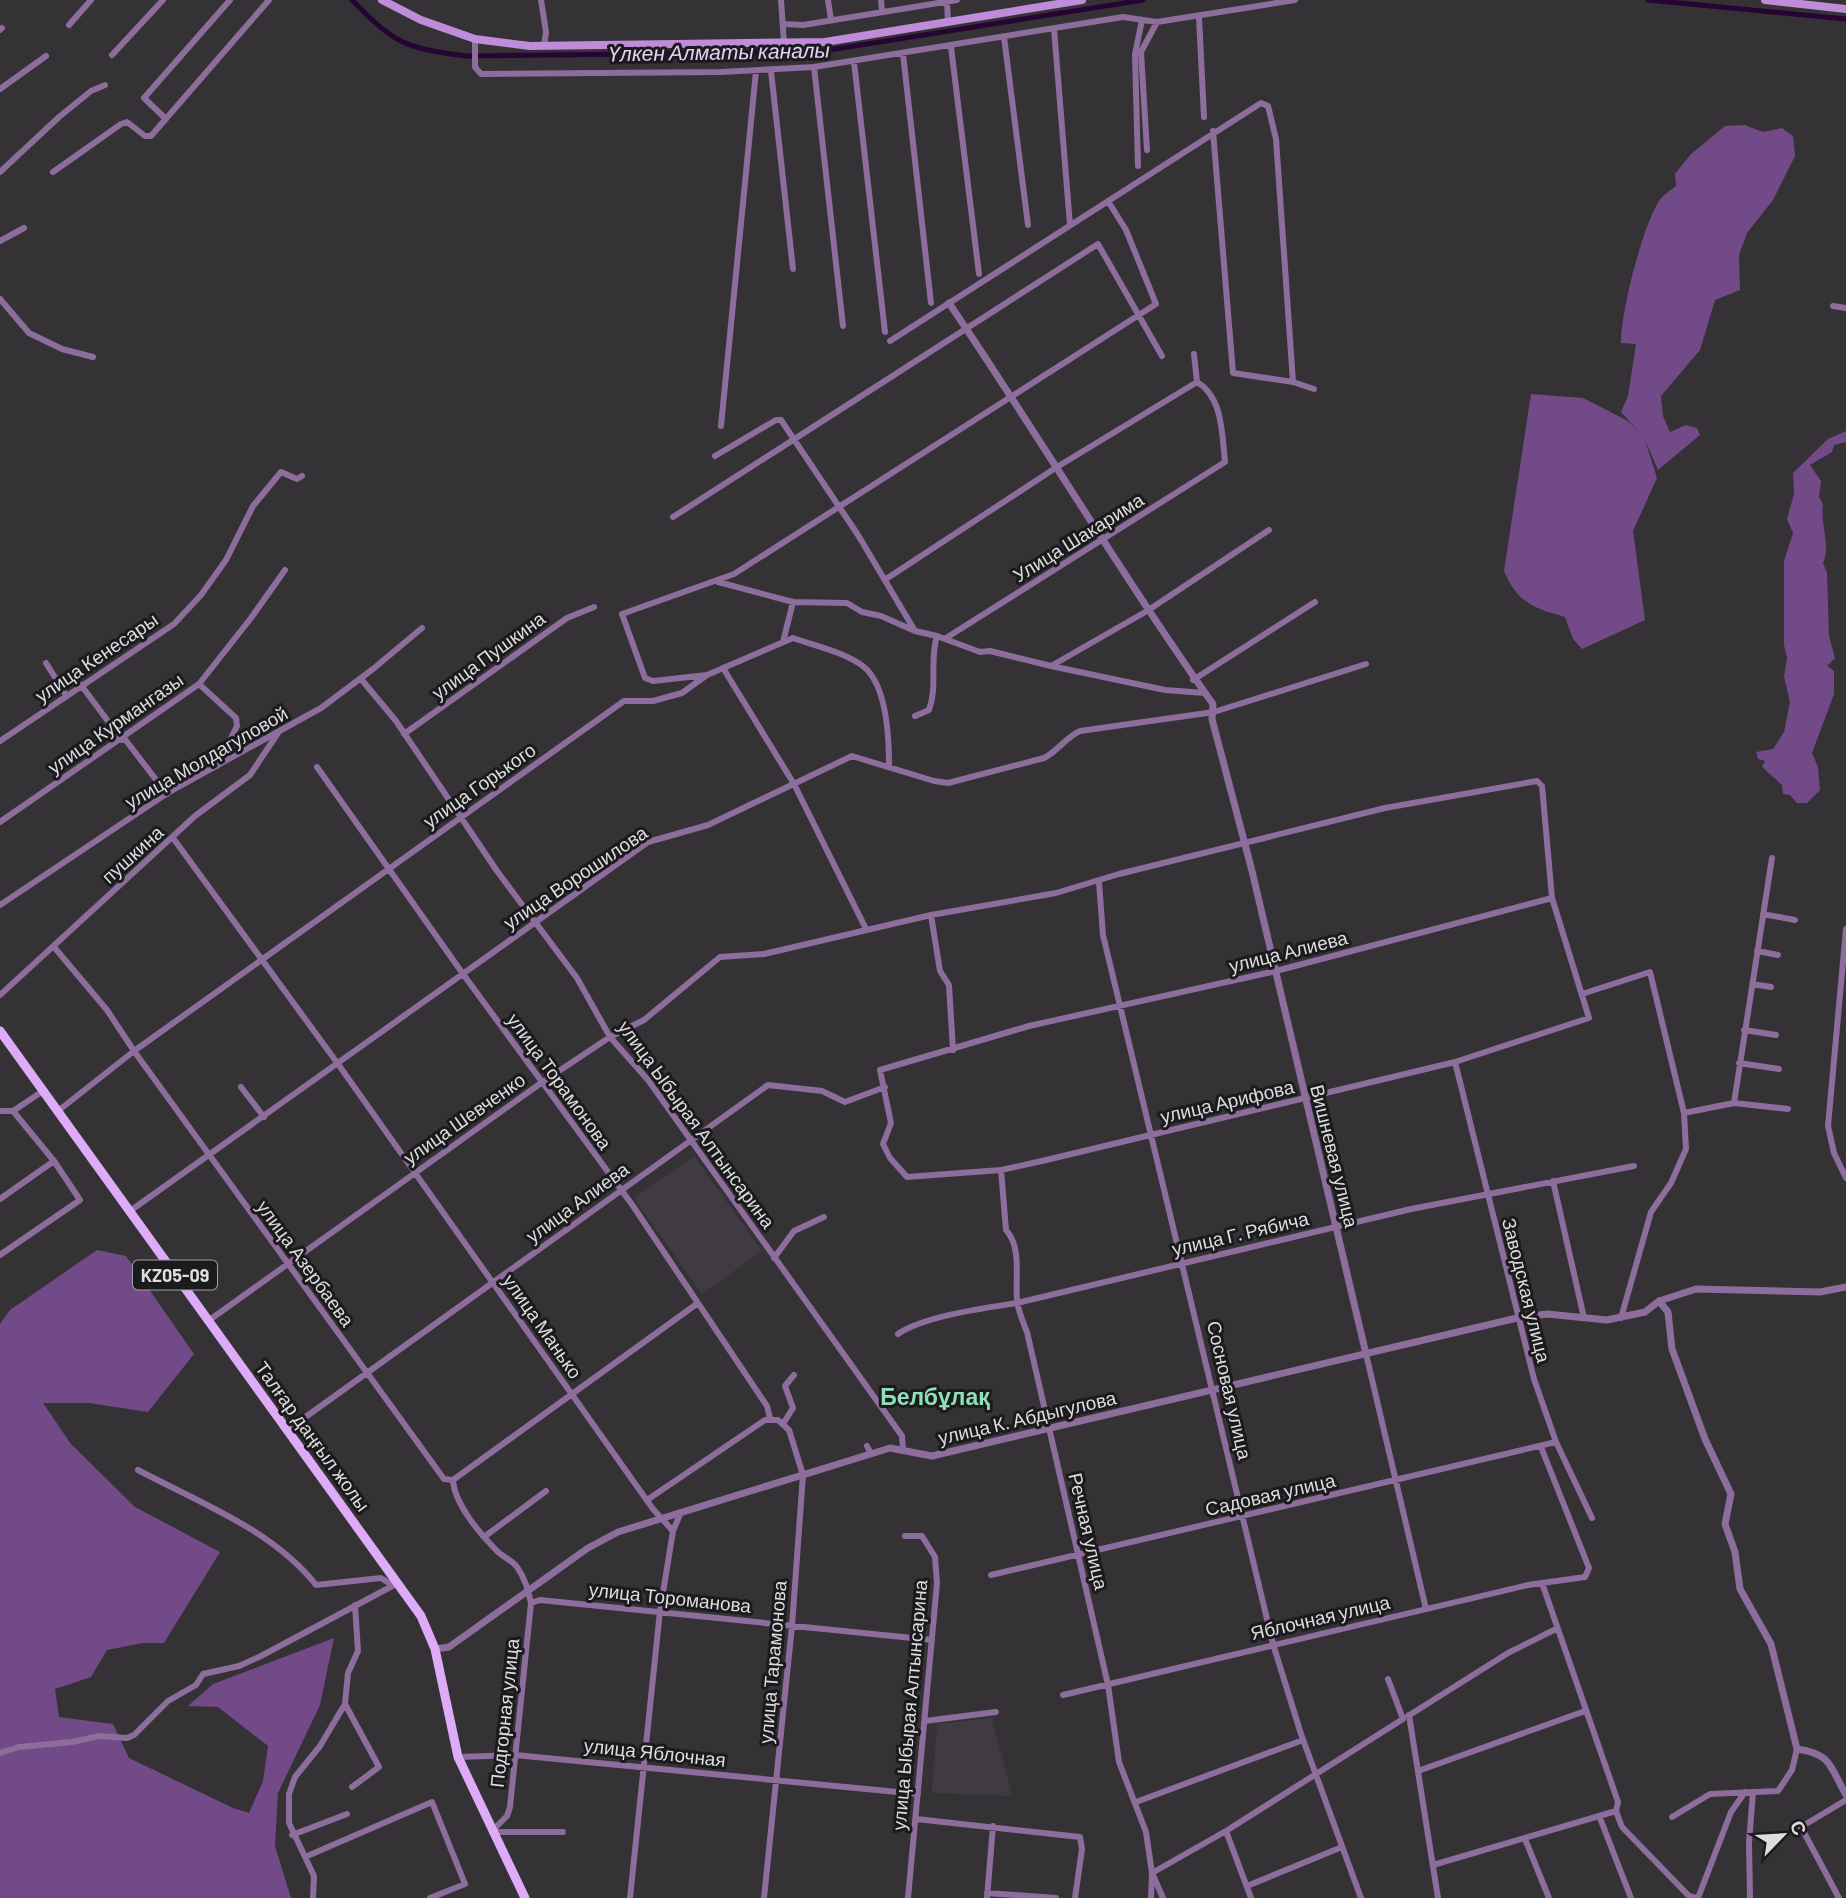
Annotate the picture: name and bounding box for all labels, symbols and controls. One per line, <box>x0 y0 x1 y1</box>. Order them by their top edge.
water label: Үлкен Алматы каналы <box>608 37 831 65</box>
street label: Улица Шакарима <box>1008 487 1148 586</box>
street label: улица Пушкина <box>427 606 549 704</box>
street label: улица Кенесары <box>30 607 162 707</box>
street label: улица Курмангазы <box>43 668 187 778</box>
street label: улица Молдагуловой <box>121 701 291 813</box>
street label: улица Горького <box>418 738 540 832</box>
street label: пушкина <box>96 820 168 888</box>
street label: улица Ворошилова <box>499 820 652 934</box>
street label: улица Алиева <box>1226 925 1350 977</box>
street label: улица Торамонова <box>503 1008 617 1154</box>
street label: улица Ыбырая Алтынсарина <box>614 1015 780 1233</box>
street label: улица Шевченко <box>399 1067 529 1169</box>
street label: улица Арифова <box>1158 1074 1297 1128</box>
street label: Вишневая улица <box>1306 1082 1364 1230</box>
street label: улица Алиева <box>521 1157 633 1247</box>
street label: улица Азербаева <box>253 1195 360 1331</box>
street label: улица Г. Рябича <box>1169 1206 1311 1260</box>
street label: Заводская улица <box>1498 1215 1556 1365</box>
road number: KZ05-09 <box>133 1260 217 1290</box>
street label: улица Манько <box>499 1269 587 1383</box>
street label: Сосновая улица <box>1203 1318 1257 1462</box>
street label: Талғар даңғыл жолы <box>251 1357 375 1515</box>
district label: Белбұлақ <box>880 1382 990 1410</box>
street label: улица К. Абдыгулова <box>936 1385 1119 1449</box>
street label: Садовая улица <box>1203 1468 1338 1520</box>
street label: Речная улица <box>1064 1470 1114 1592</box>
street label: улица Тороманова <box>588 1577 753 1617</box>
street label: улица Ыбырая Алтынсарина <box>887 1578 931 1831</box>
street label: улица Тарамонова <box>753 1579 791 1745</box>
street label: Яблочная улица <box>1248 1590 1392 1644</box>
street label: Подгорная улица <box>485 1637 523 1789</box>
street label: улица Яблочная <box>583 1733 727 1771</box>
north arrow <box>1748 1800 1818 1870</box>
text: С <box>1786 1817 1812 1839</box>

